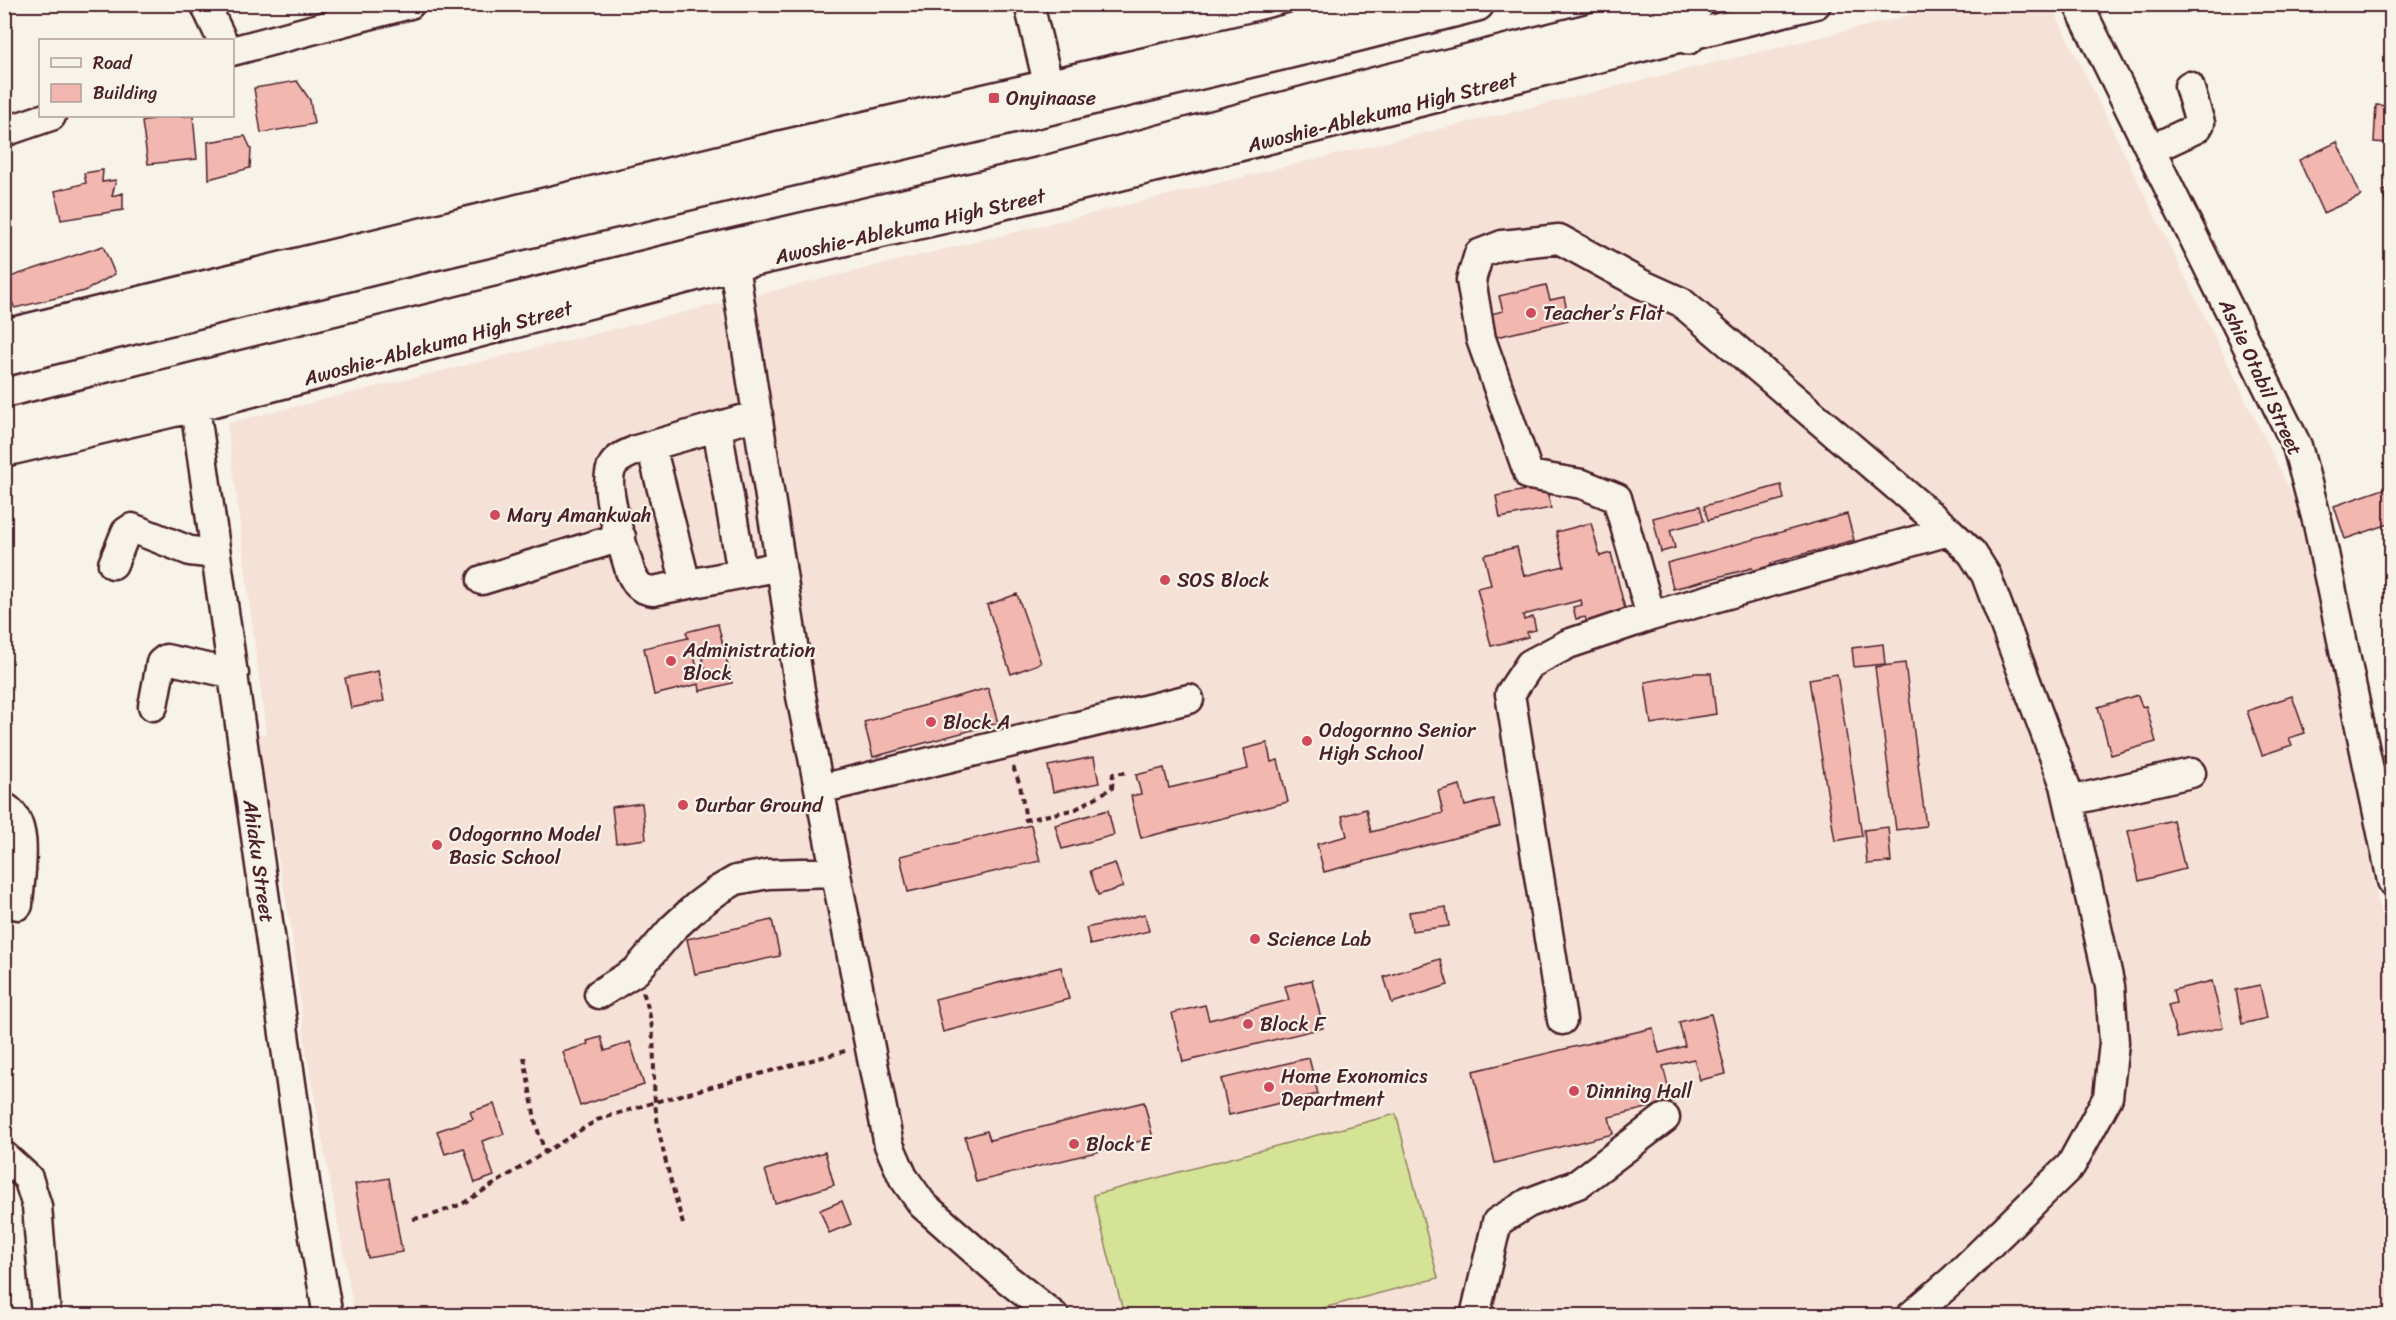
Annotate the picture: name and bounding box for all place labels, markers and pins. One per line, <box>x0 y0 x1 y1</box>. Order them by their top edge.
place label: Onyinaase <box>1006 81 1096 116</box>
marker: Onyinaase <box>987 91 1001 105</box>
place label: Teacher’s Flat <box>1543 296 1665 331</box>
marker: Teacher’s Flat <box>1524 306 1538 320</box>
place label: Mary Amankwah <box>507 498 651 533</box>
marker: Mary Amankwah <box>488 508 502 522</box>
place label: SOS Block <box>1177 563 1270 598</box>
marker: SOS Block <box>1158 573 1172 587</box>
place label: Administration Block <box>682 633 816 691</box>
marker: Administration Block <box>664 654 678 668</box>
place label: Block A <box>943 705 1010 740</box>
place label: Odogornno Senior High School <box>1319 713 1477 771</box>
marker: Block A <box>924 715 938 729</box>
marker: Odogornno Senior High School <box>1300 734 1314 748</box>
place label: Durbar Ground <box>695 788 824 823</box>
marker: Durbar Ground <box>676 798 690 812</box>
place label: Odogornno Model Basic School <box>449 817 602 875</box>
marker: Odogornno Model Basic School <box>430 838 444 852</box>
place label: Science Lab <box>1267 922 1371 957</box>
marker: Science Lab <box>1248 932 1262 946</box>
place label: Block F <box>1260 1007 1327 1042</box>
marker: Block F <box>1241 1017 1255 1031</box>
place label: Home Exonomics Department <box>1281 1059 1428 1117</box>
place label: Dinning Hall <box>1586 1074 1693 1109</box>
marker: Home Exonomics Department <box>1262 1080 1276 1094</box>
marker: Dinning Hall <box>1567 1084 1581 1098</box>
place label: Block E <box>1086 1127 1153 1162</box>
marker: Block E <box>1067 1137 1081 1151</box>

